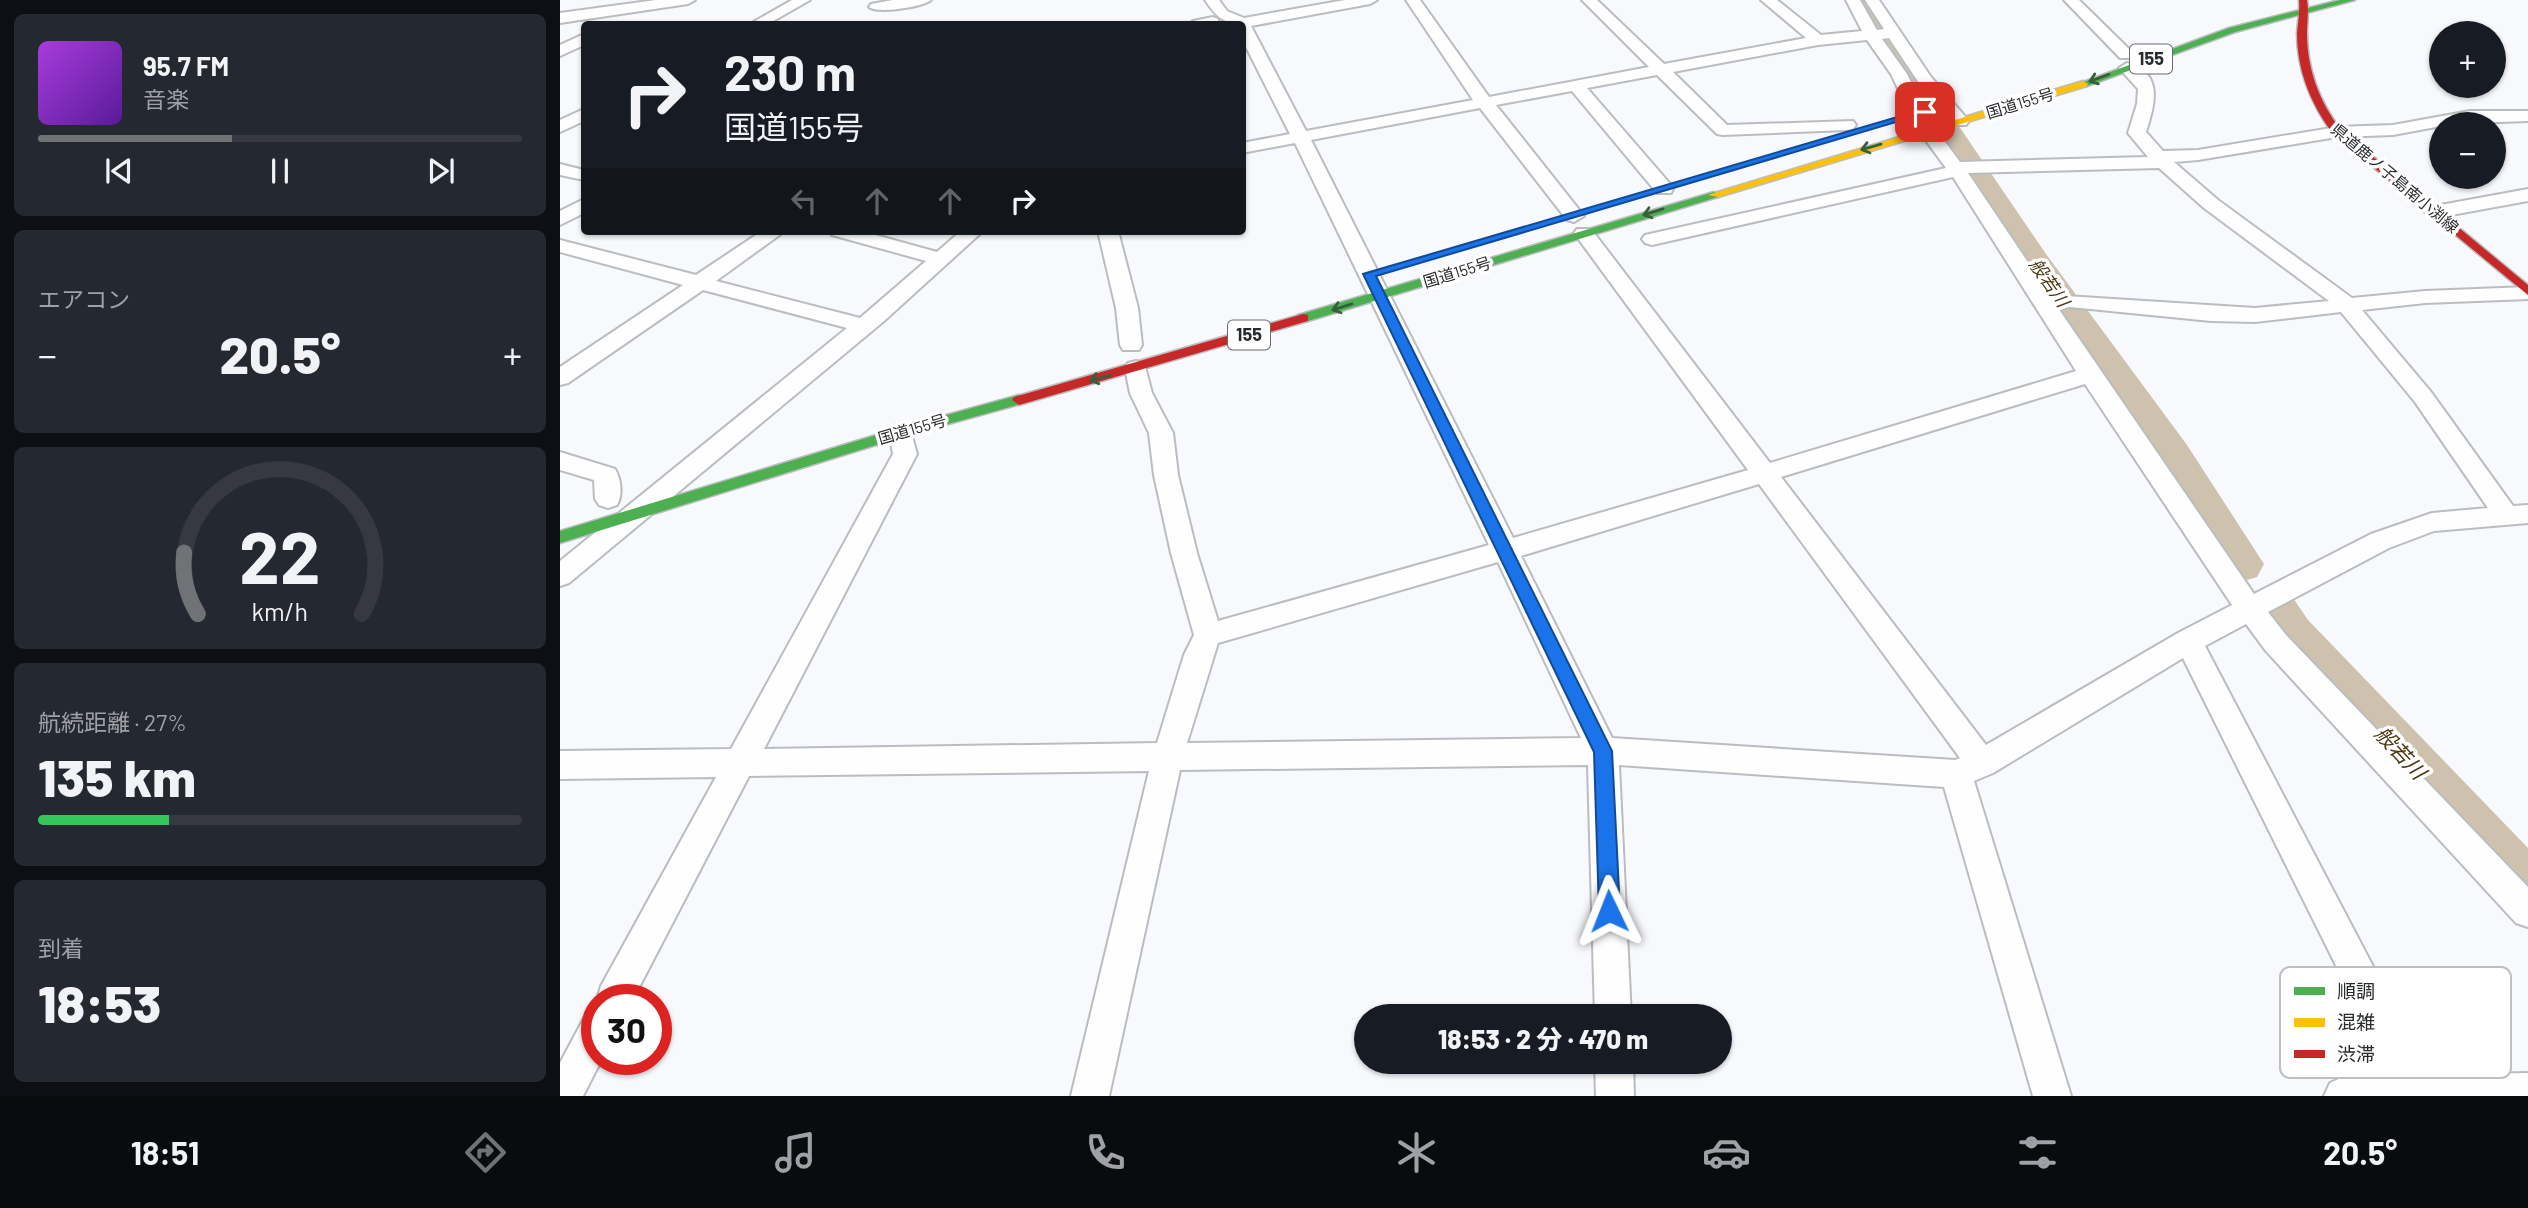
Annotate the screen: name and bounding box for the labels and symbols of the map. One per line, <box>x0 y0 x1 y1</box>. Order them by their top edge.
road number: 155 <box>2130 44 2172 74</box>
one-way arrow <box>2089 72 2110 85</box>
pin <box>1895 82 1955 142</box>
street label: 国道155号 <box>1984 83 2056 122</box>
street label: 県道鹿ノ子島南小渕線 <box>2328 119 2463 236</box>
one-way arrow <box>1861 142 1883 155</box>
one-way arrow <box>1642 206 1664 219</box>
street label: 国道155号 <box>1421 252 1493 291</box>
water label: 般若川 <box>2025 254 2075 312</box>
one-way arrow <box>1331 301 1353 314</box>
road number: 155 <box>1228 320 1270 349</box>
one-way arrow <box>1089 372 1112 385</box>
street label: 国道155号 <box>876 410 948 447</box>
water label: 般若川 <box>2370 720 2433 785</box>
position arrow <box>1572 874 1646 948</box>
legend <box>2280 967 2511 1078</box>
text: 順調 <box>2337 979 2375 1002</box>
speed limit sign: 30 <box>581 984 672 1075</box>
text: 混雑 <box>2337 1010 2375 1033</box>
text: 渋滞 <box>2337 1042 2375 1065</box>

